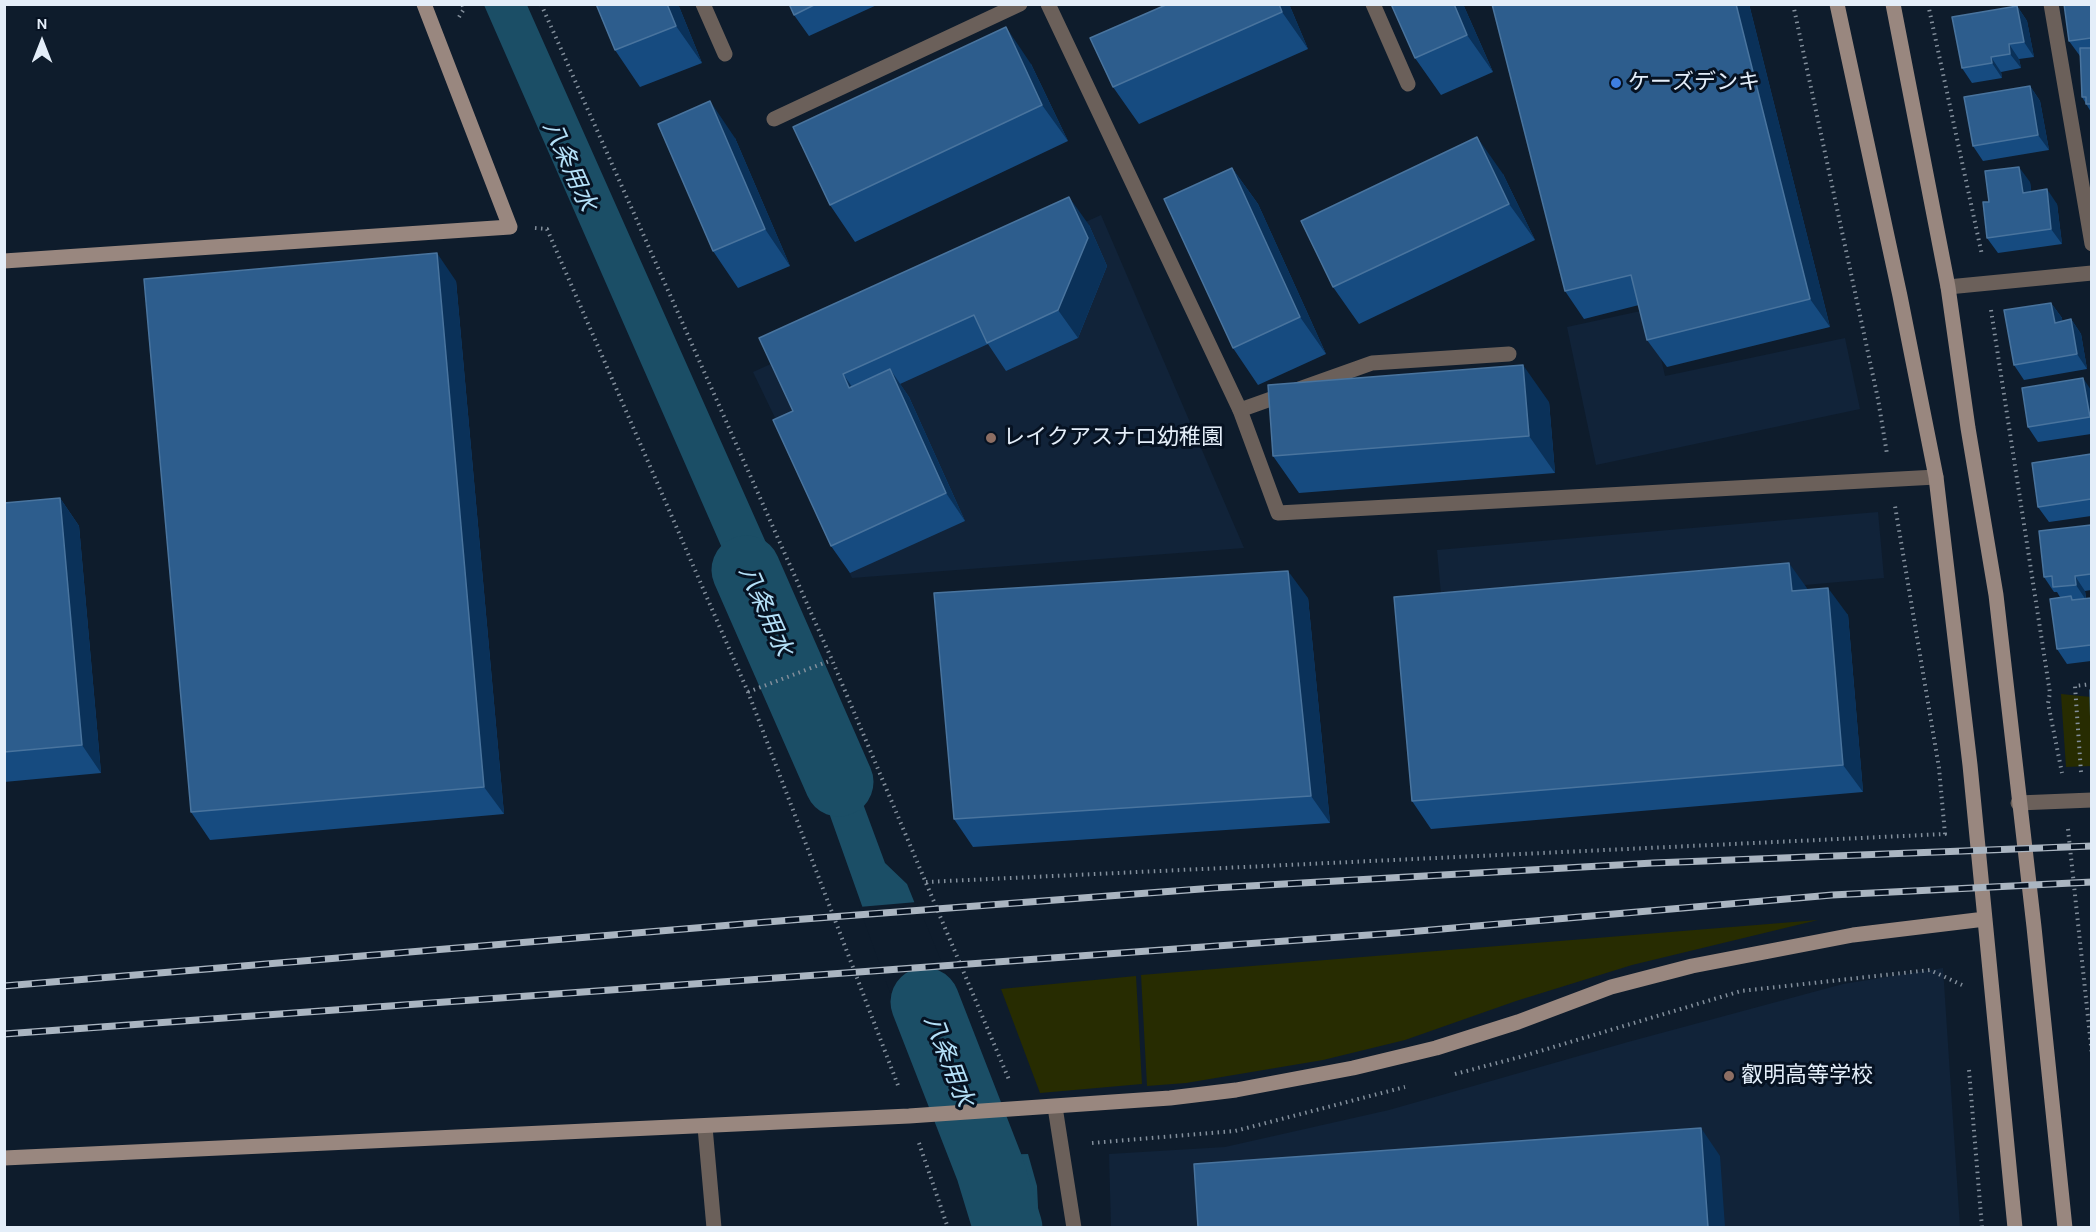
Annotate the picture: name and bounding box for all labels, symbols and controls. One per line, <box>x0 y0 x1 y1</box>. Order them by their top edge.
north arrow <box>12 12 72 72</box>
text: N <box>36 14 48 33</box>
place label: ケーズデンキ <box>1628 70 1760 96</box>
marker: ケーズデンキ <box>1609 76 1623 90</box>
water label: 八条用水 <box>536 116 602 216</box>
place label: レイクアスナロ幼稚園 <box>1003 425 1223 451</box>
marker: レイクアスナロ幼稚園 <box>984 431 998 445</box>
water label: 八条用水 <box>732 561 798 661</box>
water label: 八条用水 <box>917 1011 979 1111</box>
place label: 叡明高等学校 <box>1741 1063 1873 1089</box>
marker: 叡明高等学校 <box>1722 1069 1736 1083</box>

